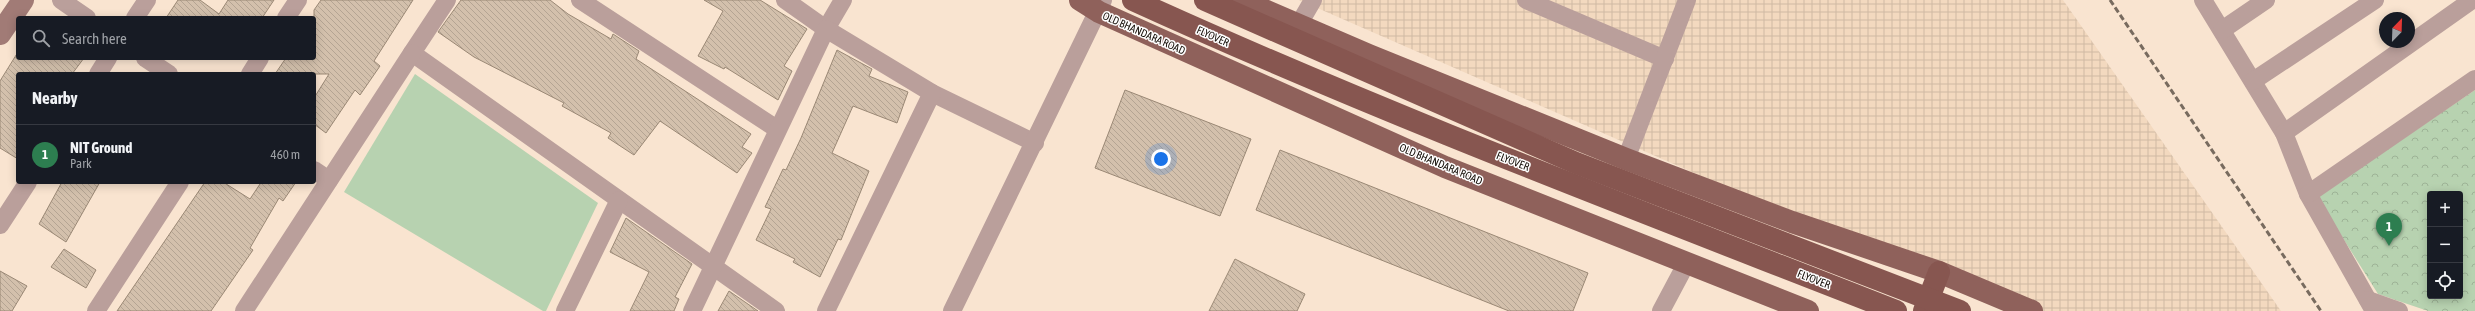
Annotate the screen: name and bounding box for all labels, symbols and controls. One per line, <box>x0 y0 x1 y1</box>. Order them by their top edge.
street label: OLD BHANDARA ROAD <box>1101 9 1187 57</box>
north arrow <box>2379 12 2415 48</box>
search box <box>16 16 316 60</box>
street label: FLYOVER <box>1195 24 1232 49</box>
icon: search <box>30 27 52 49</box>
text: Search here <box>62 30 127 47</box>
text: Nearby <box>32 88 78 108</box>
text: NIT Ground <box>70 139 132 156</box>
street label: OLD BHANDARA ROAD <box>1398 141 1484 187</box>
text: 1 <box>42 147 48 162</box>
text: 460 m <box>271 147 300 162</box>
your location <box>1151 149 1171 169</box>
street label: FLYOVER <box>1495 149 1532 173</box>
text: Park <box>70 156 92 171</box>
map controls <box>2427 191 2463 299</box>
button: + <box>2427 191 2463 227</box>
pin: 1 <box>2376 213 2402 246</box>
button: − <box>2427 227 2463 263</box>
button: locate <box>2427 263 2463 299</box>
street label: FLYOVER <box>1796 267 1833 291</box>

